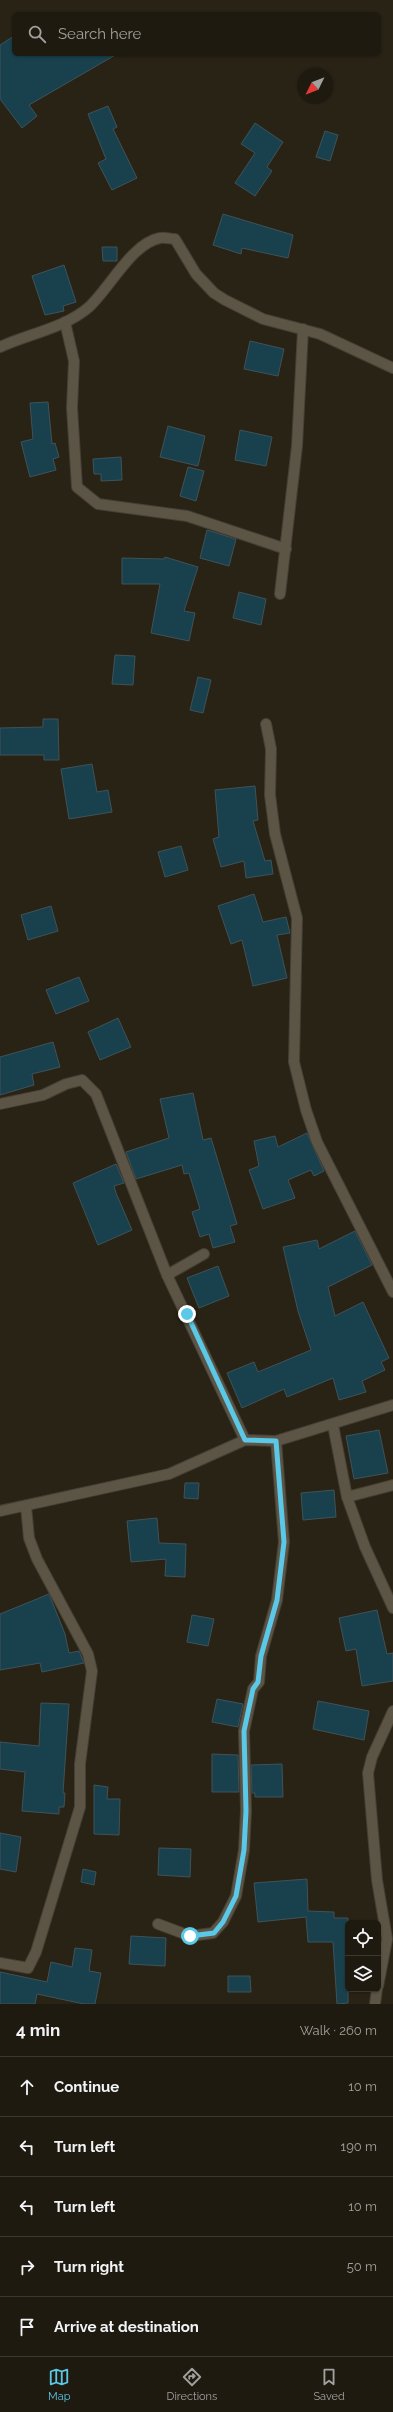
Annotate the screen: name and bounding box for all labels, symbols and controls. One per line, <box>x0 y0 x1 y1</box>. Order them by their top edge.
search box <box>12 12 381 56</box>
icon: search <box>26 23 48 45</box>
text: Search here <box>58 25 141 43</box>
north arrow <box>297 68 333 104</box>
route end <box>178 1305 196 1323</box>
map controls <box>345 1920 381 1992</box>
button: locate <box>345 1920 381 1956</box>
route start <box>181 1927 199 1945</box>
button: layers <box>345 1956 381 1992</box>
text: 4 min <box>16 2020 60 2040</box>
text: Walk · 260 m <box>300 2023 377 2038</box>
icon: ahead <box>16 2076 38 2098</box>
text: Continue <box>54 2078 119 2096</box>
text: 10 m <box>348 2079 377 2094</box>
icon: left <box>16 2136 38 2158</box>
text: Turn left <box>54 2138 115 2156</box>
text: 190 m <box>341 2139 377 2154</box>
icon: left <box>16 2196 38 2218</box>
text: Turn left <box>54 2198 115 2216</box>
text: 10 m <box>348 2199 377 2214</box>
icon: right <box>16 2256 38 2278</box>
text: Turn right <box>54 2258 124 2276</box>
text: 50 m <box>347 2259 377 2274</box>
icon: arrive <box>16 2316 38 2338</box>
text: Arrive at destination <box>54 2318 199 2336</box>
tab: Map <box>48 2366 70 2403</box>
tab: Directions <box>167 2366 217 2403</box>
tab: Saved <box>313 2366 345 2403</box>

